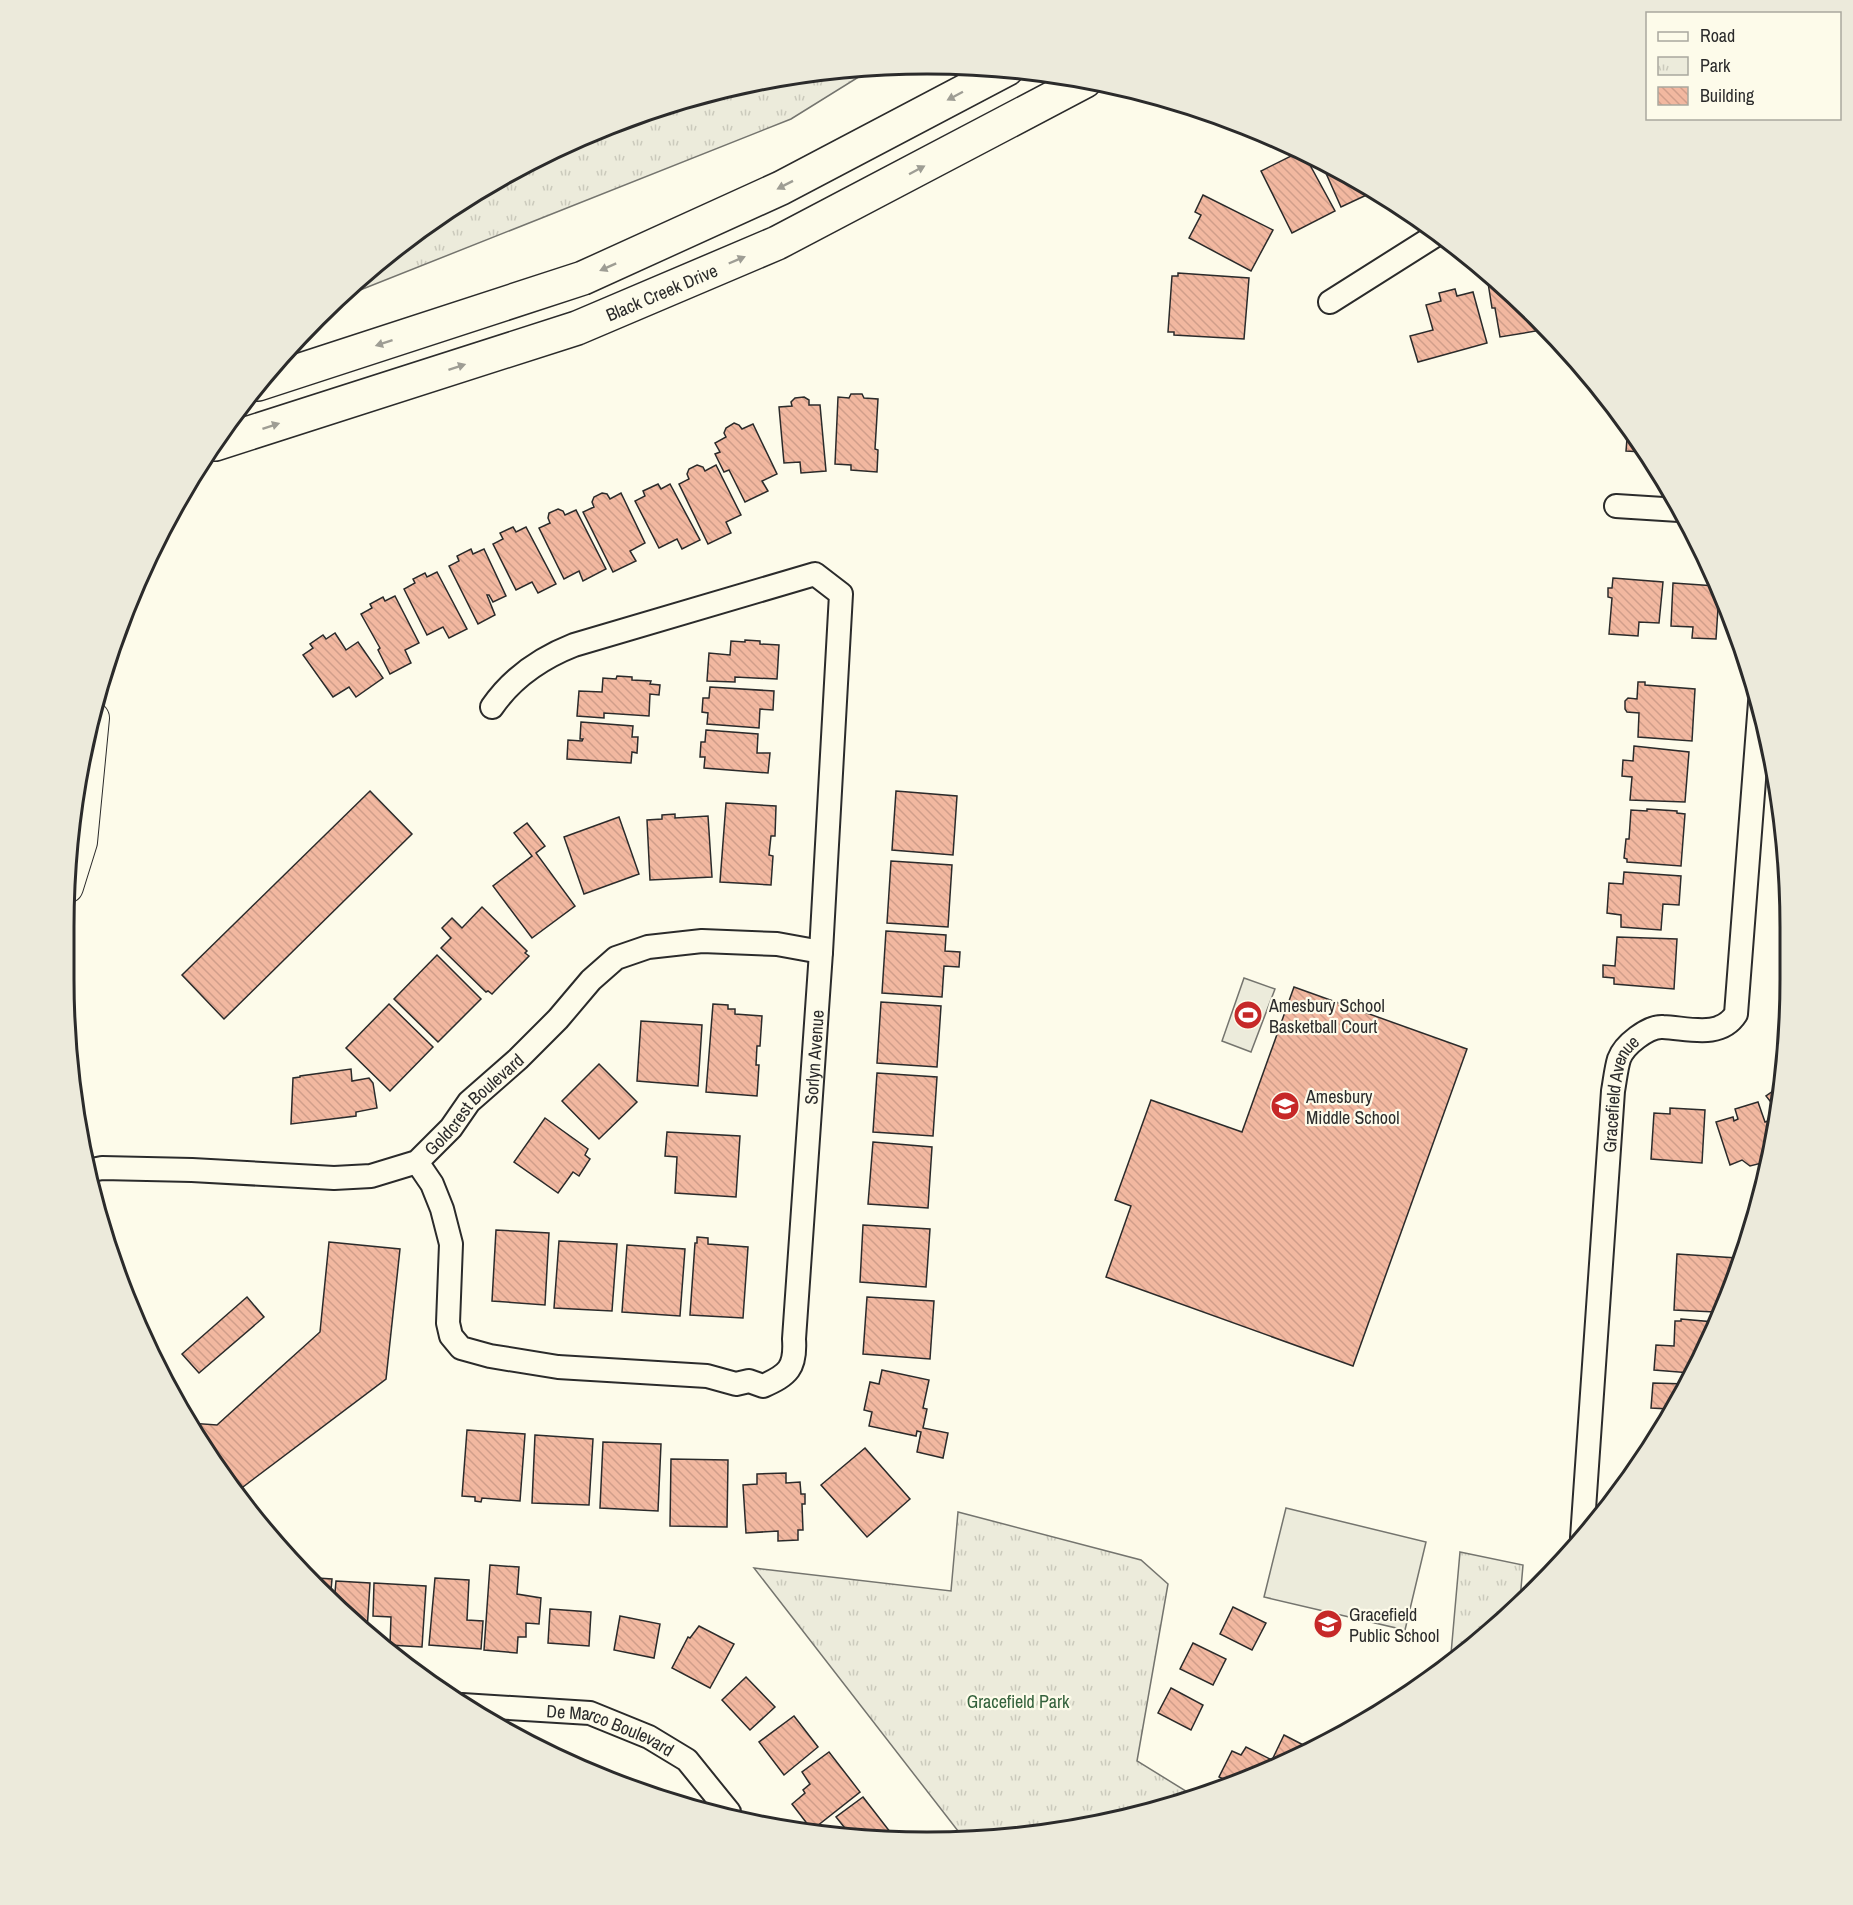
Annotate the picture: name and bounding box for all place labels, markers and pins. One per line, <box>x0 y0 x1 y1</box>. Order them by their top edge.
place label: Amesbury School Basketball Court <box>1268 993 1385 1039</box>
sports icon: Amesbury School Basketball Court <box>1232 999 1264 1031</box>
place label: Amesbury Middle School <box>1305 1084 1400 1130</box>
school or university icon: Amesbury Middle School <box>1269 1090 1301 1122</box>
place label: Gracefield Public School <box>1349 1602 1439 1648</box>
school or university icon: Gracefield Public School <box>1312 1608 1344 1640</box>

